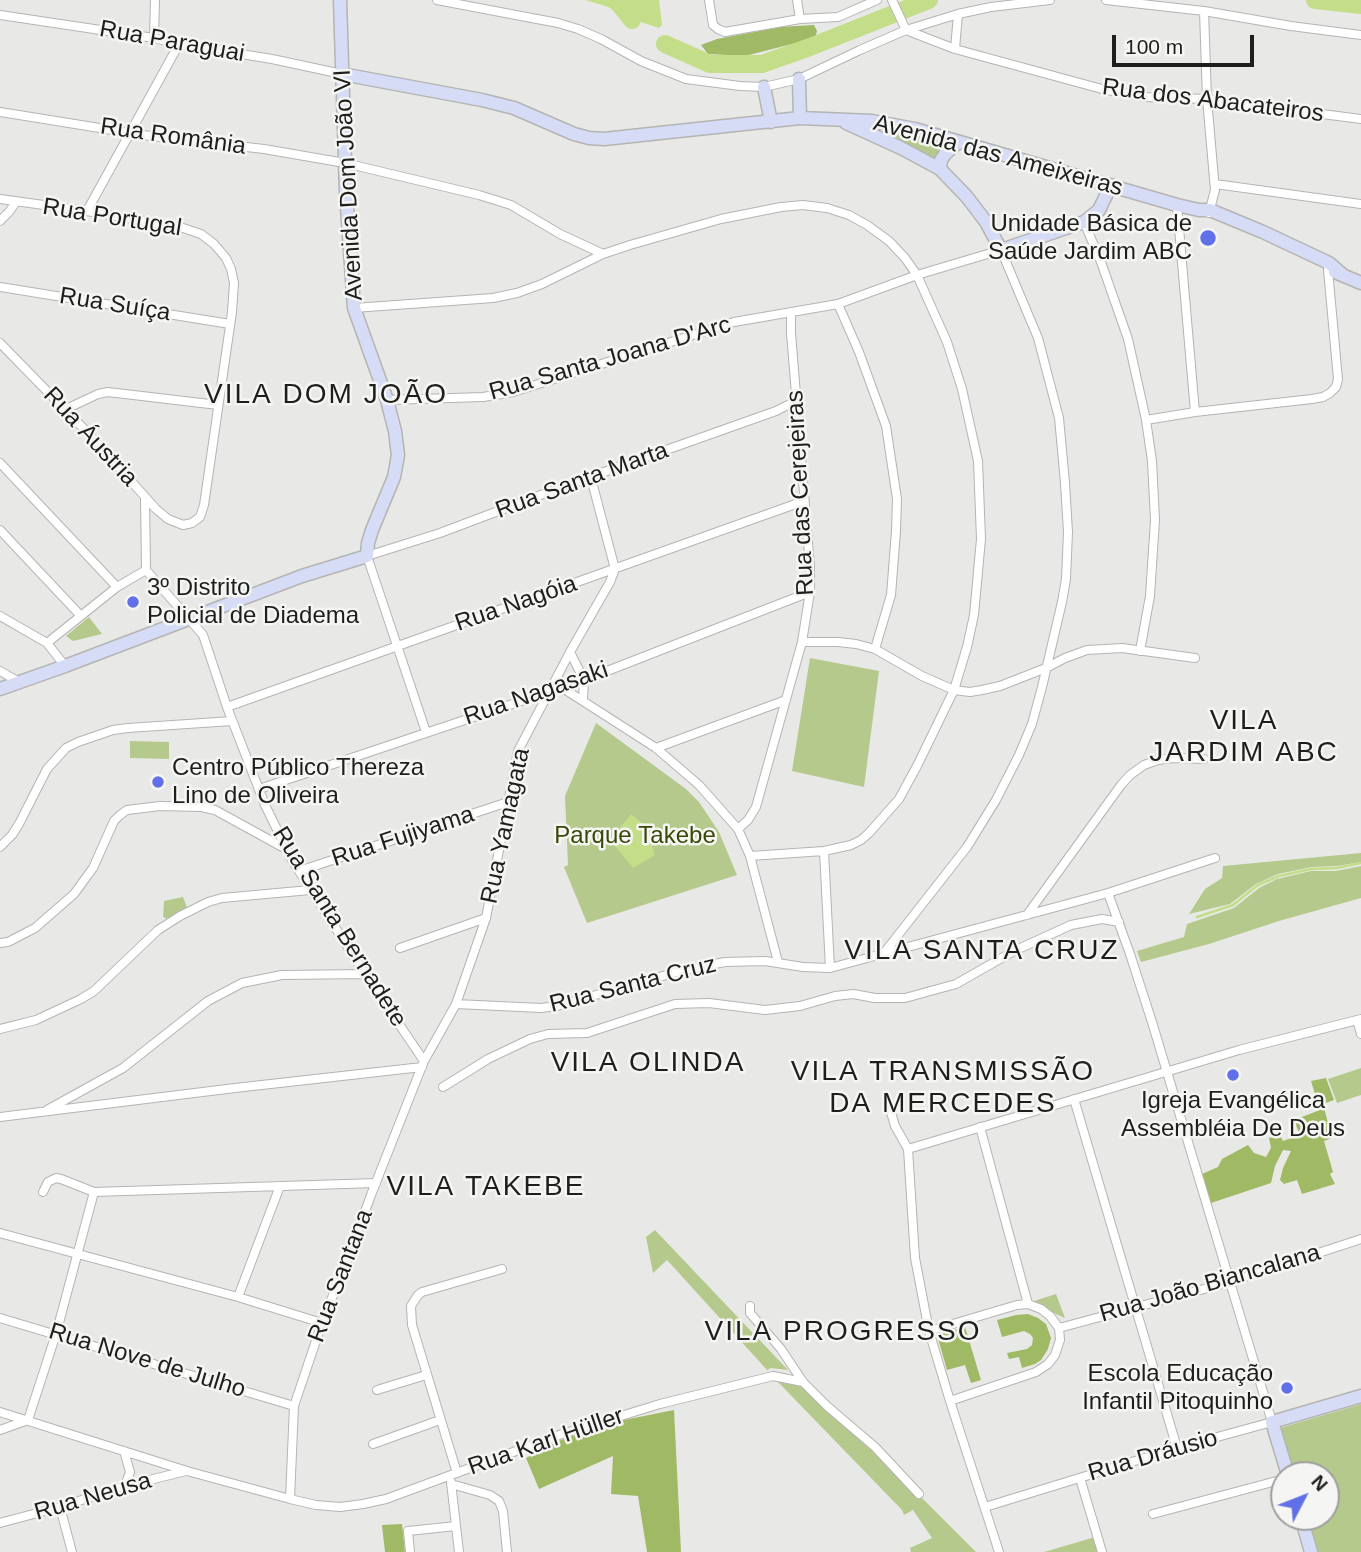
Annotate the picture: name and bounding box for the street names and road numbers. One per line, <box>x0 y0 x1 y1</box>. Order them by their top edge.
street label: Rua Paraguai <box>97 15 247 69</box>
street label: Avenida Dom João VI <box>329 69 369 301</box>
street label: Rua dos Abacateiros <box>1101 73 1325 129</box>
street label: Avenida das Ameixeiras <box>870 109 1126 203</box>
street label: Rua România <box>98 113 248 161</box>
street label: Rua Portugal <box>41 193 183 243</box>
street label: Rua Suíça <box>57 282 173 328</box>
street label: Rua Santa Joana D'Arc <box>486 311 734 407</box>
street label: Rua Áustria <box>37 381 143 493</box>
street label: Rua das Cerejeiras <box>781 390 821 596</box>
street label: Rua Santa Marta <box>492 436 672 526</box>
street label: Rua Nagóia <box>451 570 581 638</box>
street label: Rua Nagasaki <box>460 656 612 732</box>
street label: Rua Yamagata <box>475 746 537 906</box>
street label: Rua Fujiyama <box>328 800 478 874</box>
street label: Rua Santa Bernadete <box>266 821 412 1033</box>
street label: Rua Santa Cruz <box>547 950 719 1020</box>
street label: Rua Santana <box>302 1205 380 1347</box>
street label: Rua João Biancalana <box>1096 1239 1324 1329</box>
street label: Rua Nove de Julho <box>45 1317 249 1405</box>
street label: Rua Karl Hüller <box>464 1402 628 1482</box>
street label: Rua Dráusio <box>1085 1424 1221 1488</box>
street label: Rua Neusa <box>31 1467 155 1527</box>

